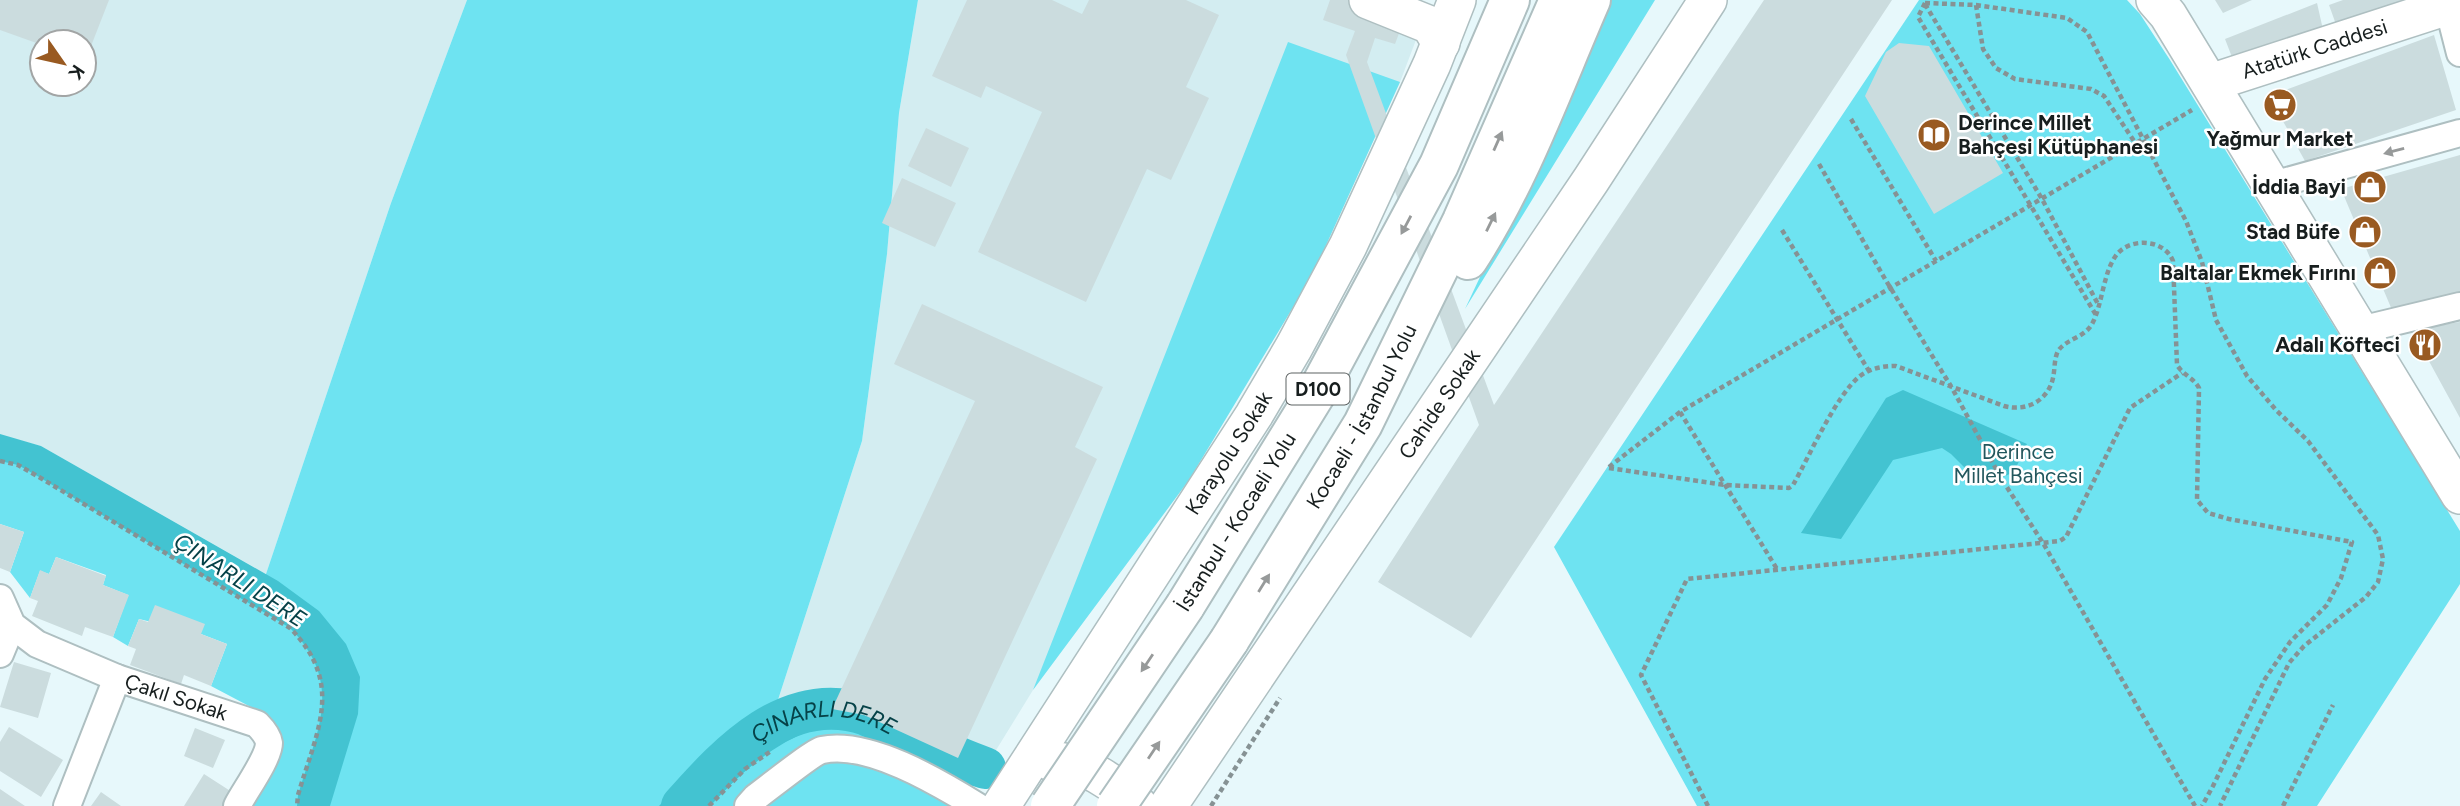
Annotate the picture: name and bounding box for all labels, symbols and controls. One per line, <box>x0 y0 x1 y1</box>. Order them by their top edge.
street label: Atatürk Caddesi <box>2239 13 2390 84</box>
north arrow <box>28 28 98 98</box>
text: K <box>63 61 90 84</box>
supermarket icon: Yağmur Market <box>2261 86 2299 124</box>
place label: Derince Millet Bahçesi Kütüphanesi <box>1958 110 2158 159</box>
library icon: Derince Millet Bahçesi Kütüphanesi <box>1915 116 1953 154</box>
place label: Yağmur Market <box>2207 126 2353 151</box>
one-way arrow <box>1492 131 1504 151</box>
one-way arrow <box>2383 146 2405 157</box>
shop icon: İddia Bayi <box>2351 168 2389 206</box>
place label: İddia Bayi <box>2252 174 2346 199</box>
one-way arrow <box>1486 211 1497 232</box>
shop icon: Stad Büfe <box>2346 213 2384 251</box>
one-way arrow <box>1401 216 1413 236</box>
place label: Stad Büfe <box>2246 219 2340 244</box>
shop icon: Baltalar Ekmek Fırını <box>2361 254 2399 292</box>
place label: Baltalar Ekmek Fırını <box>2160 260 2356 285</box>
street label: Kocaeli - İstanbul Yolu <box>1301 320 1422 513</box>
restaurant icon: Adalı Köfteci <box>2406 326 2444 364</box>
place label: Adalı Köfteci <box>2275 332 2400 357</box>
street label: Cahide Sokak <box>1393 343 1486 464</box>
road number: D100 <box>1286 374 1350 404</box>
street label: Karayolu Sokak <box>1180 386 1277 519</box>
street label: İstanbul - Kocaeli Yolu <box>1170 428 1301 616</box>
park label: Derince Millet Bahçesi <box>1953 439 2083 488</box>
water label: ÇINARLI DERE <box>169 527 312 633</box>
one-way arrow <box>1258 573 1271 592</box>
one-way arrow <box>1140 654 1154 672</box>
street label: Çakıl Sokak <box>122 668 232 726</box>
water label: ÇINARLI DERE <box>745 695 902 749</box>
one-way arrow <box>1147 741 1161 759</box>

